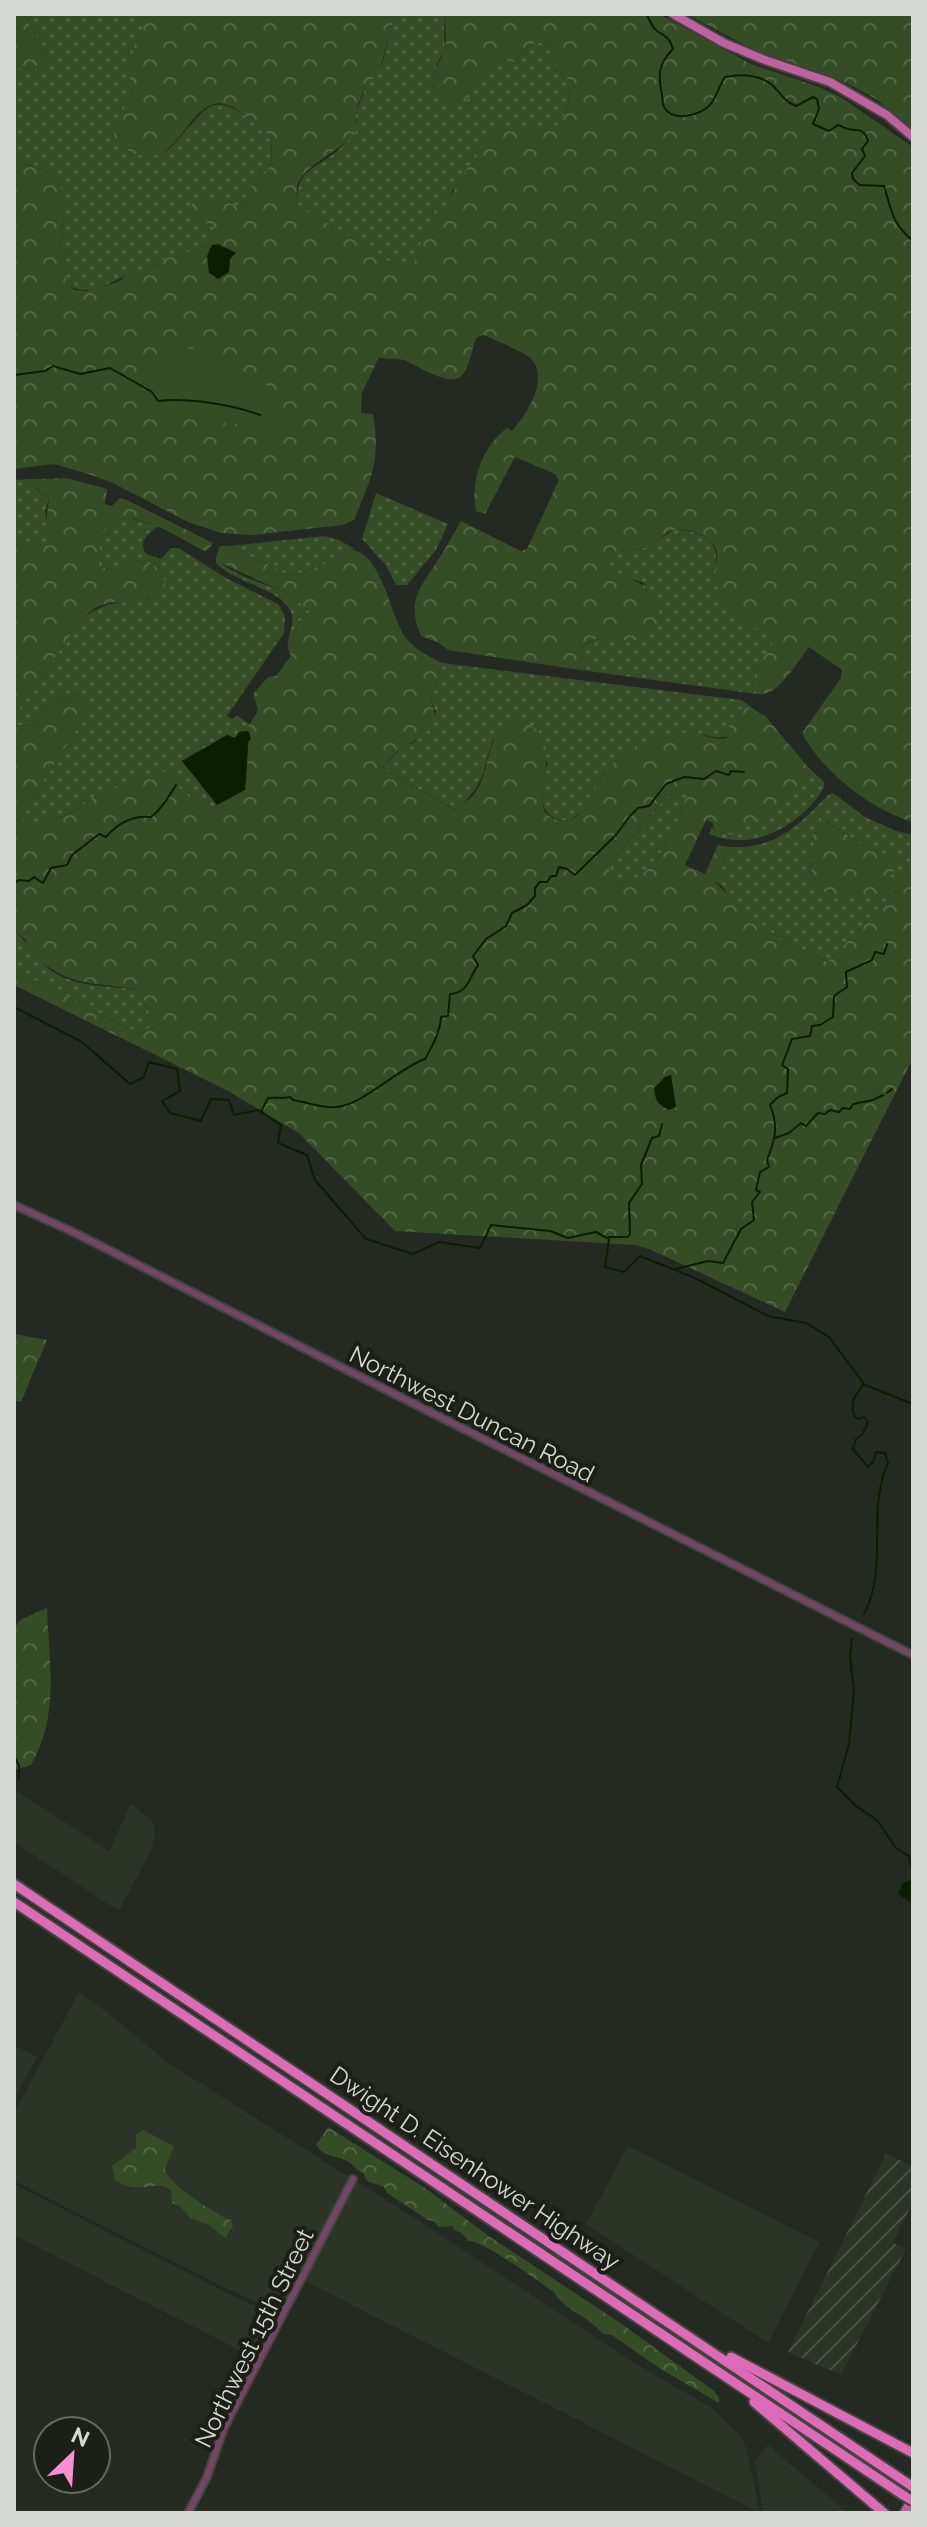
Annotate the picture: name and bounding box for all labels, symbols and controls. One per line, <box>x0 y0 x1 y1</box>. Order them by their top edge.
street label: Northwest Duncan Road <box>345 1340 599 1488</box>
street label: Dwight D. Eisenhower Highway <box>325 2060 625 2276</box>
street label: Northwest 15th Street <box>188 2224 320 2452</box>
north arrow <box>32 2415 112 2495</box>
text: N <box>67 2422 94 2452</box>

